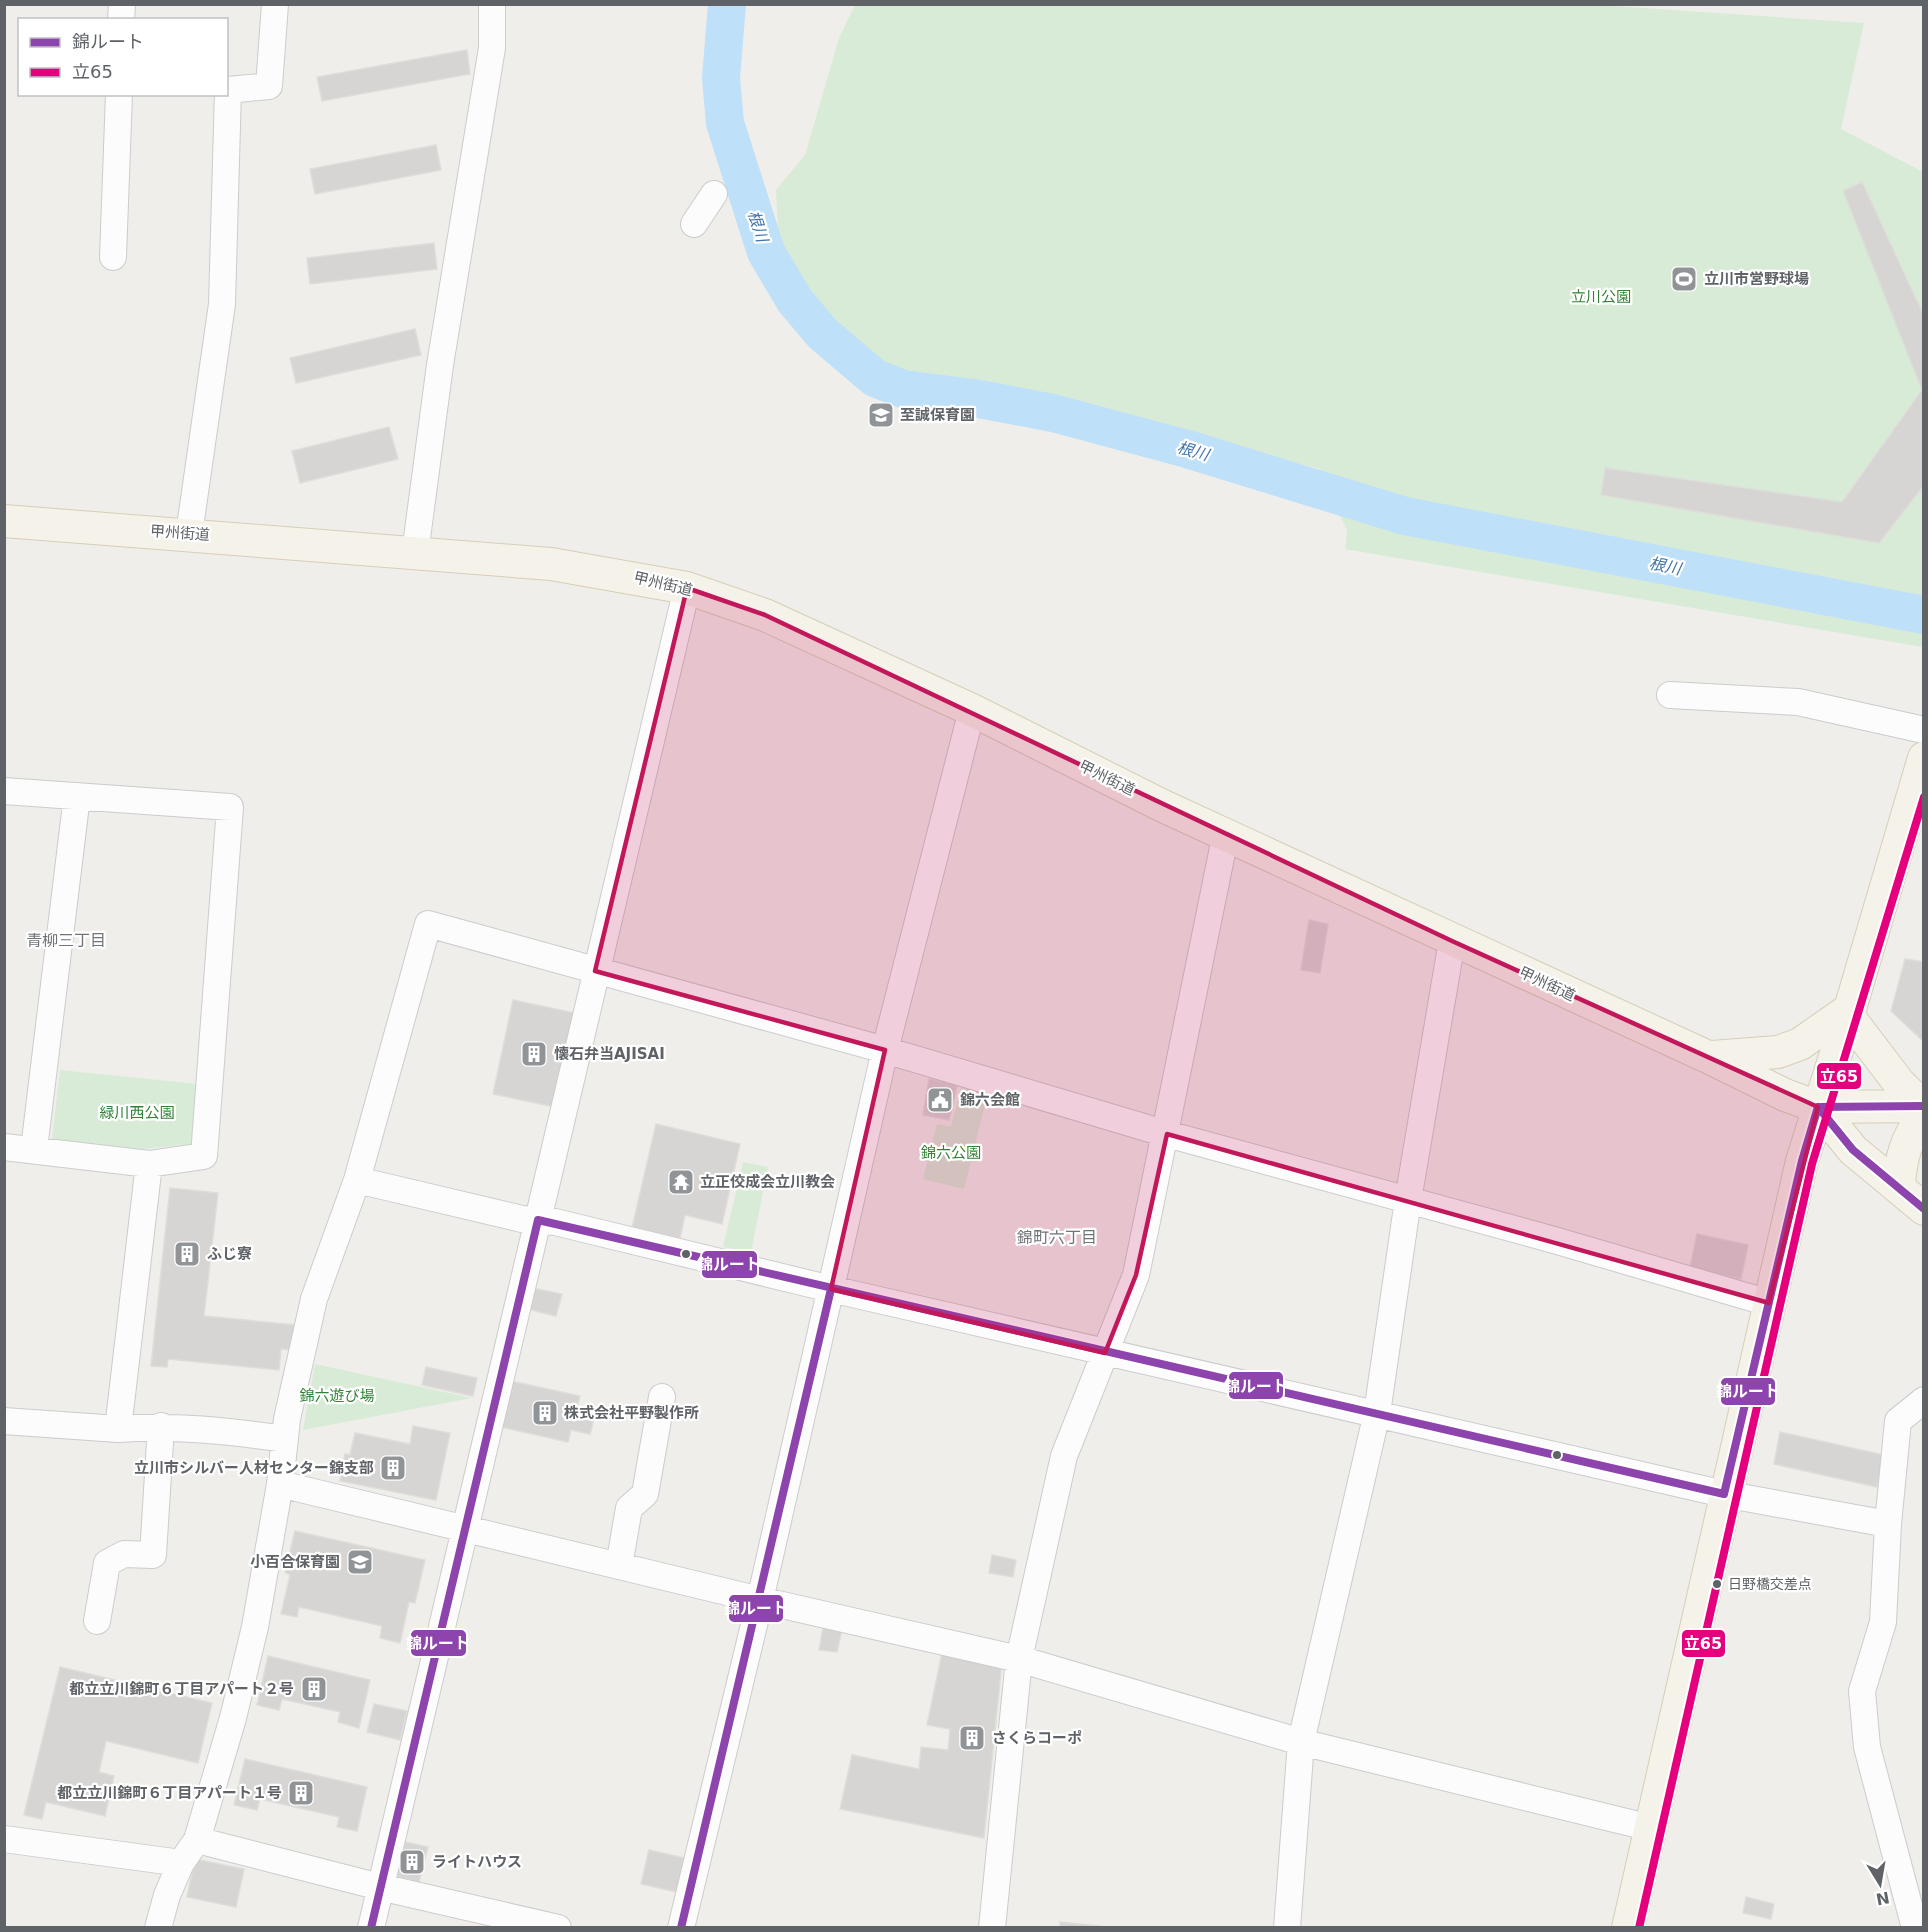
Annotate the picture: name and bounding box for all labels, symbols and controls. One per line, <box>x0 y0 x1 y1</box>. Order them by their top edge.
legend <box>18 18 228 96</box>
text: 錦ルート <box>72 31 144 52</box>
text: 立65 <box>72 61 113 82</box>
water label: 根川 <box>744 208 773 246</box>
sports icon: 立川市営野球場 <box>1669 264 1699 294</box>
place label: 立川市営野球場 <box>1704 270 1809 288</box>
park label: 立川公園 <box>1571 288 1631 306</box>
school or university icon: 至誠保育園 <box>866 400 896 430</box>
place label: 至誠保育園 <box>900 406 975 424</box>
water label: 根川 <box>1175 437 1213 465</box>
street label: 甲州街道 <box>149 522 211 544</box>
water label: 根川 <box>1647 554 1684 579</box>
street label: 甲州街道 <box>632 568 694 600</box>
street label: 甲州街道 <box>1076 757 1138 799</box>
district label: 青柳三丁目 <box>26 931 106 950</box>
street label: 甲州街道 <box>1516 963 1578 1005</box>
building icon: 懐石弁当AJISAI <box>519 1039 549 1069</box>
place label: 懐石弁当AJISAI <box>554 1045 665 1063</box>
line badge: 立65 <box>1816 1062 1862 1090</box>
text: 立65 <box>1820 1067 1858 1086</box>
public building icon: 錦六会館 <box>925 1085 955 1115</box>
place label: 錦六会館 <box>960 1091 1020 1109</box>
park label: 緑川西公園 <box>99 1104 175 1122</box>
park label: 錦六公園 <box>921 1144 981 1162</box>
temple icon: 立正佼成会立川教会 <box>666 1167 696 1197</box>
place label: 立正佼成会立川教会 <box>700 1173 835 1191</box>
district label: 錦町六丁目 <box>1017 1228 1097 1247</box>
building icon: ふじ寮 <box>172 1239 202 1269</box>
place label: ふじ寮 <box>207 1245 252 1263</box>
unlabelled marker <box>680 1248 692 1260</box>
line badge: 錦ルート <box>701 1250 758 1279</box>
text: 錦ルート <box>697 1255 761 1274</box>
line badge: 錦ルート <box>1228 1371 1284 1400</box>
text: 錦ルート <box>1224 1377 1288 1396</box>
line badge: 錦ルート <box>1720 1377 1776 1406</box>
text: 錦ルート <box>1716 1382 1780 1401</box>
park label: 錦六遊び場 <box>299 1387 375 1405</box>
building icon: 株式会社平野製作所 <box>530 1398 560 1428</box>
place label: 株式会社平野製作所 <box>564 1404 699 1422</box>
unlabelled marker <box>1551 1449 1563 1461</box>
building icon: 立川市シルバー人材センター錦支部 <box>378 1453 408 1483</box>
place label: 立川市シルバー人材センター錦支部 <box>134 1459 374 1477</box>
school or university icon: 小百合保育園 <box>345 1547 375 1577</box>
place label: 小百合保育園 <box>250 1553 340 1571</box>
place label: 日野橋交差点 <box>1728 1576 1812 1592</box>
marker: 日野橋交差点 <box>1711 1578 1723 1590</box>
line badge: 錦ルート <box>728 1594 784 1623</box>
text: 錦ルート <box>724 1599 788 1618</box>
line badge: 錦ルート <box>410 1629 467 1657</box>
line badge: 立65 <box>1681 1629 1726 1658</box>
text: 錦ルート <box>406 1634 470 1653</box>
text: 立65 <box>1684 1634 1722 1653</box>
building icon: 都立立川錦町６丁目アパート２号 <box>299 1674 329 1704</box>
place label: 都立立川錦町６丁目アパート２号 <box>69 1680 294 1698</box>
building icon: さくらコーポ <box>957 1723 987 1753</box>
place label: さくらコーポ <box>992 1729 1082 1747</box>
building icon: 都立立川錦町６丁目アパート１号 <box>286 1778 316 1808</box>
place label: 都立立川錦町６丁目アパート１号 <box>57 1784 282 1802</box>
building icon: ライトハウス <box>397 1847 427 1877</box>
place label: ライトハウス <box>432 1853 522 1871</box>
north arrow <box>1850 1854 1910 1914</box>
text: N <box>1874 1888 1891 1909</box>

